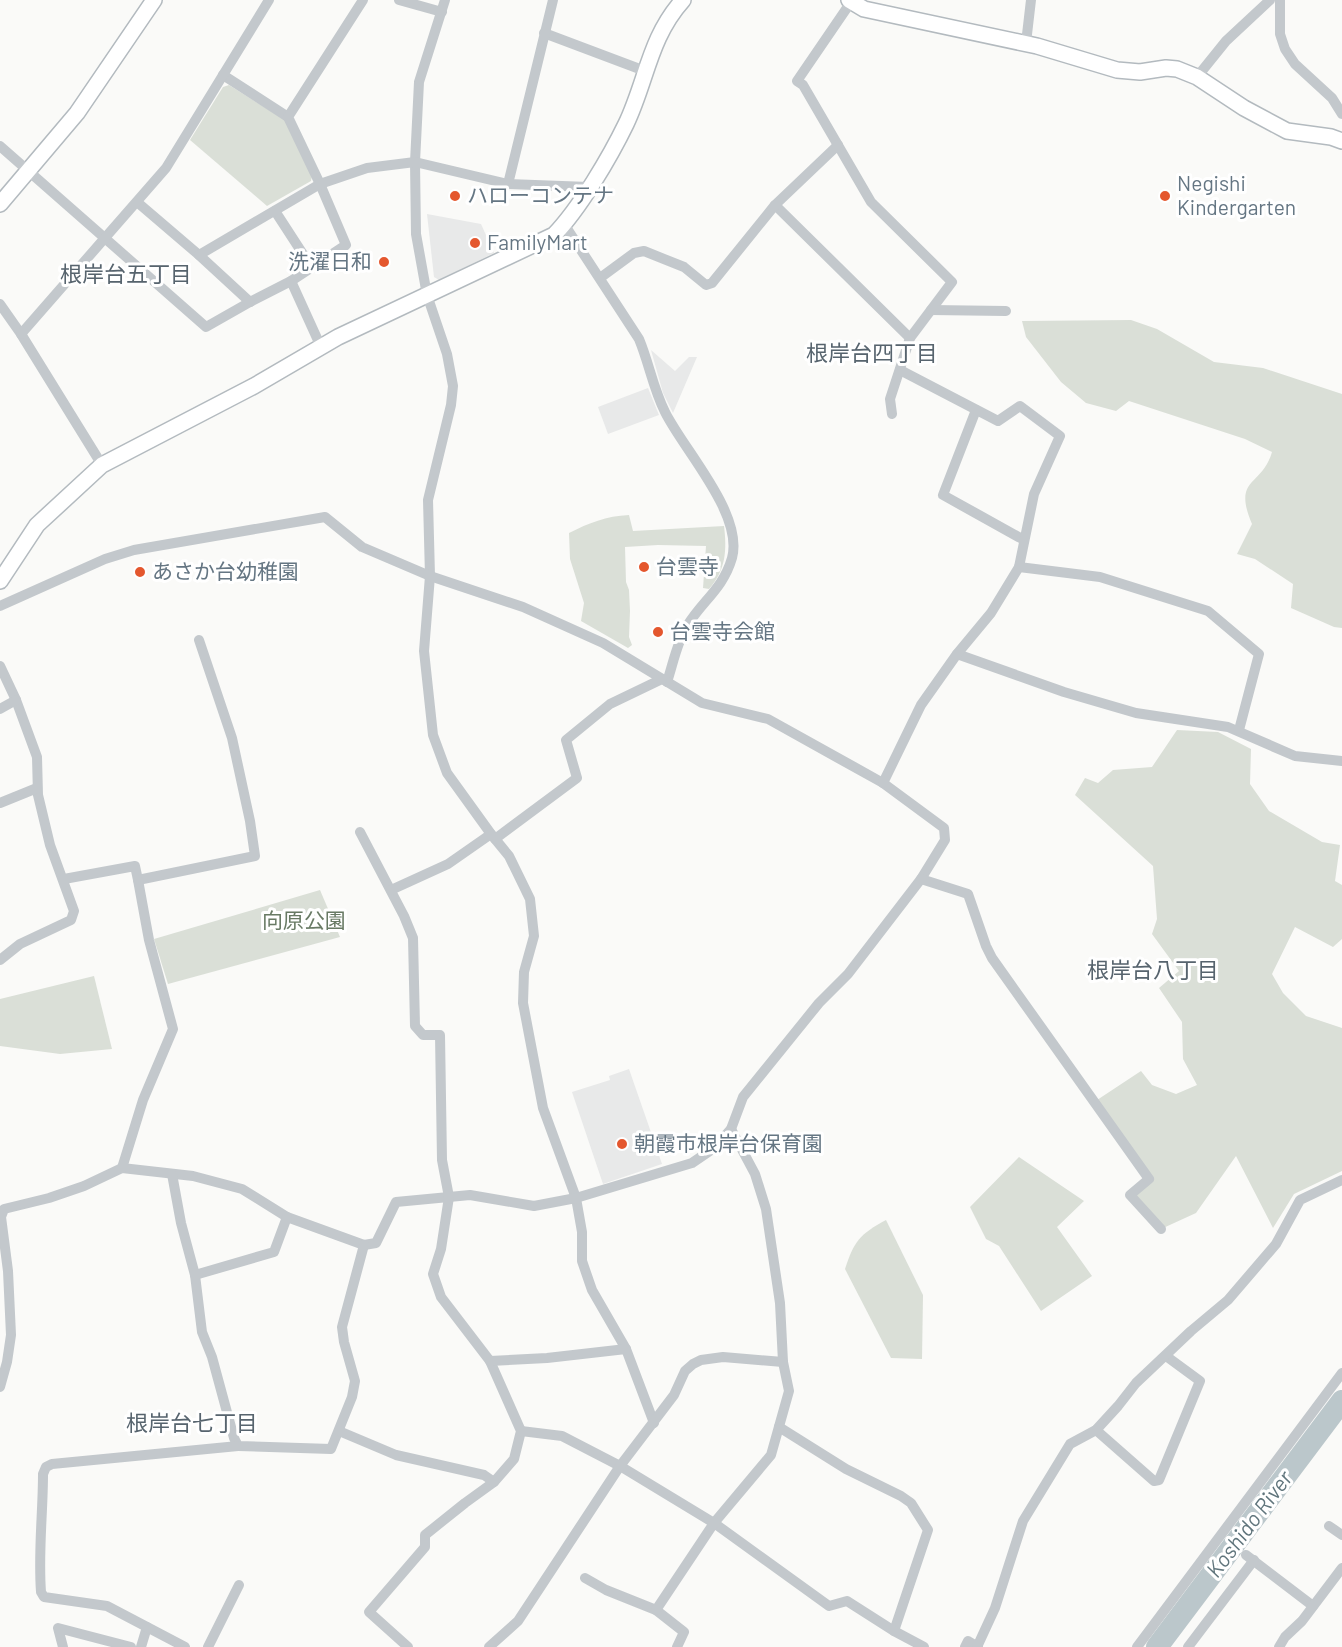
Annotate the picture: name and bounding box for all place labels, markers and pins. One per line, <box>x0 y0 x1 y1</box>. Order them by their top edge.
place label: Negishi Kindergarten <box>1177 170 1296 219</box>
place label: ハローコンテナ <box>467 182 614 207</box>
marker: ハローコンテナ <box>448 189 462 203</box>
marker: Negishi Kindergarten <box>1158 189 1172 203</box>
place label: FamilyMart <box>487 229 588 254</box>
marker: FamilyMart <box>468 236 482 250</box>
place label: 洗濯日和 <box>288 248 372 273</box>
marker: 洗濯日和 <box>377 255 391 269</box>
place label: 台雲寺 <box>656 553 719 578</box>
place label: あさか台幼稚園 <box>152 558 299 583</box>
marker: 台雲寺 <box>637 560 651 574</box>
marker: あさか台幼稚園 <box>133 565 147 579</box>
place label: 台雲寺会館 <box>670 618 775 643</box>
marker: 台雲寺会館 <box>651 625 665 639</box>
place label: 朝霞市根岸台保育園 <box>634 1130 823 1155</box>
marker: 朝霞市根岸台保育園 <box>615 1137 629 1151</box>

